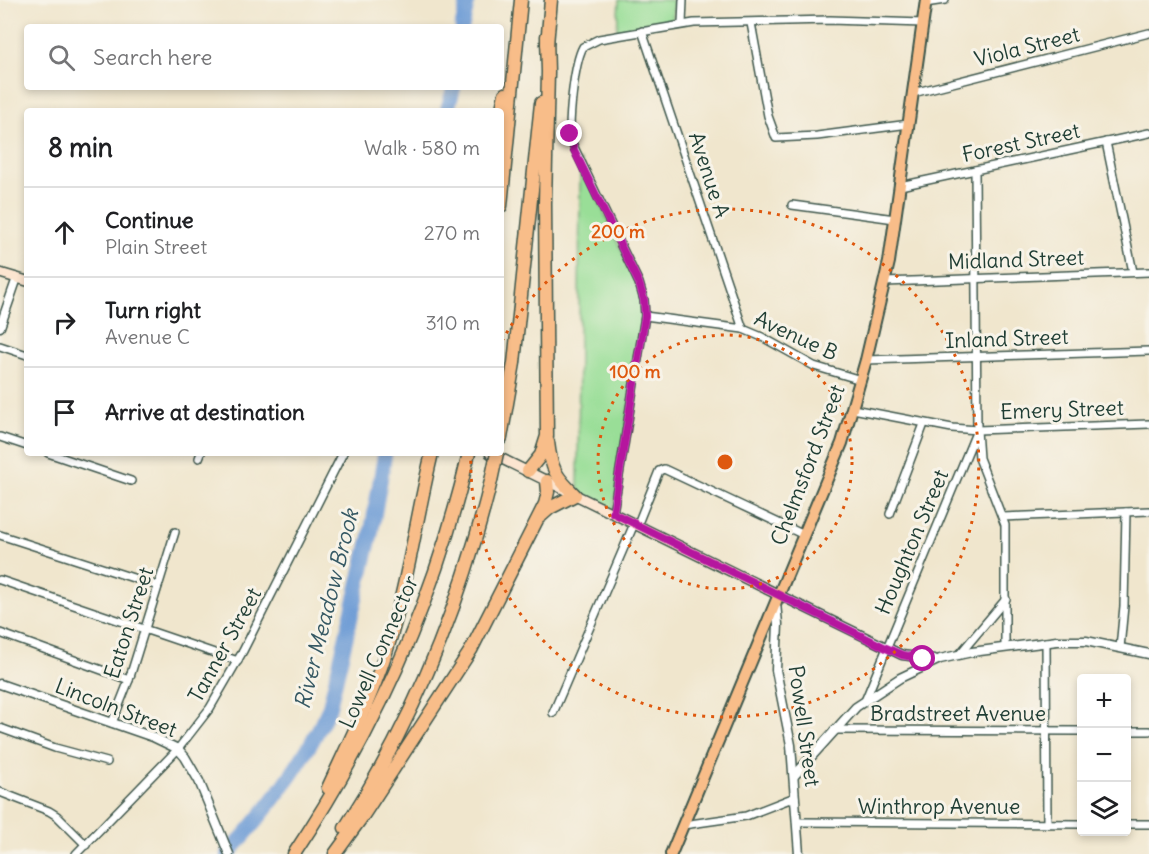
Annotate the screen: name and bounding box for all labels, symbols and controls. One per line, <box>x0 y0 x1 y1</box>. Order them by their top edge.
street label: Viola Street <box>972 20 1082 73</box>
search box <box>24 24 504 90</box>
icon: search <box>45 41 78 74</box>
text: Search here <box>93 43 212 71</box>
street label: Forest Street <box>960 117 1082 168</box>
route end <box>556 120 582 146</box>
street label: Avenue A <box>683 128 736 221</box>
text: 8 min <box>48 131 113 164</box>
text: Walk · 580 m <box>364 135 480 160</box>
text: Continue <box>105 206 194 234</box>
icon: ahead <box>48 216 81 249</box>
text: 270 m <box>424 220 480 245</box>
text: 200 m <box>591 220 645 243</box>
text: Plain Street <box>105 234 207 259</box>
street label: Midland Street <box>947 244 1085 275</box>
text: Turn right <box>105 296 201 324</box>
street label: Avenue B <box>750 304 842 367</box>
icon: right <box>48 306 81 339</box>
text: 310 m <box>425 310 480 335</box>
street label: Inland Street <box>945 323 1069 354</box>
text: Avenue C <box>105 324 190 349</box>
text: 100 m <box>610 360 661 383</box>
street label: Chelmsford Street <box>764 381 851 549</box>
street label: Emery Street <box>1000 394 1124 425</box>
icon: arrive <box>48 396 81 429</box>
text: Arrive at destination <box>105 398 305 426</box>
centre of rings <box>715 452 735 472</box>
street label: Houghton Street <box>869 465 954 618</box>
water label: River Meadow Brook <box>288 505 365 712</box>
street label: Eaton Street <box>98 563 159 682</box>
street label: Lowell Connector <box>333 571 424 732</box>
street label: Tanner Street <box>182 583 267 707</box>
route start <box>909 645 935 671</box>
street label: Powell Street <box>783 664 826 788</box>
street label: Lincoln Street <box>51 672 181 743</box>
map controls <box>1077 674 1131 836</box>
button: + <box>1077 674 1131 728</box>
street label: Bradstreet Avenue <box>870 700 1046 727</box>
button: − <box>1077 728 1131 782</box>
button: layers <box>1077 782 1131 836</box>
street label: Winthrop Avenue <box>858 793 1020 820</box>

